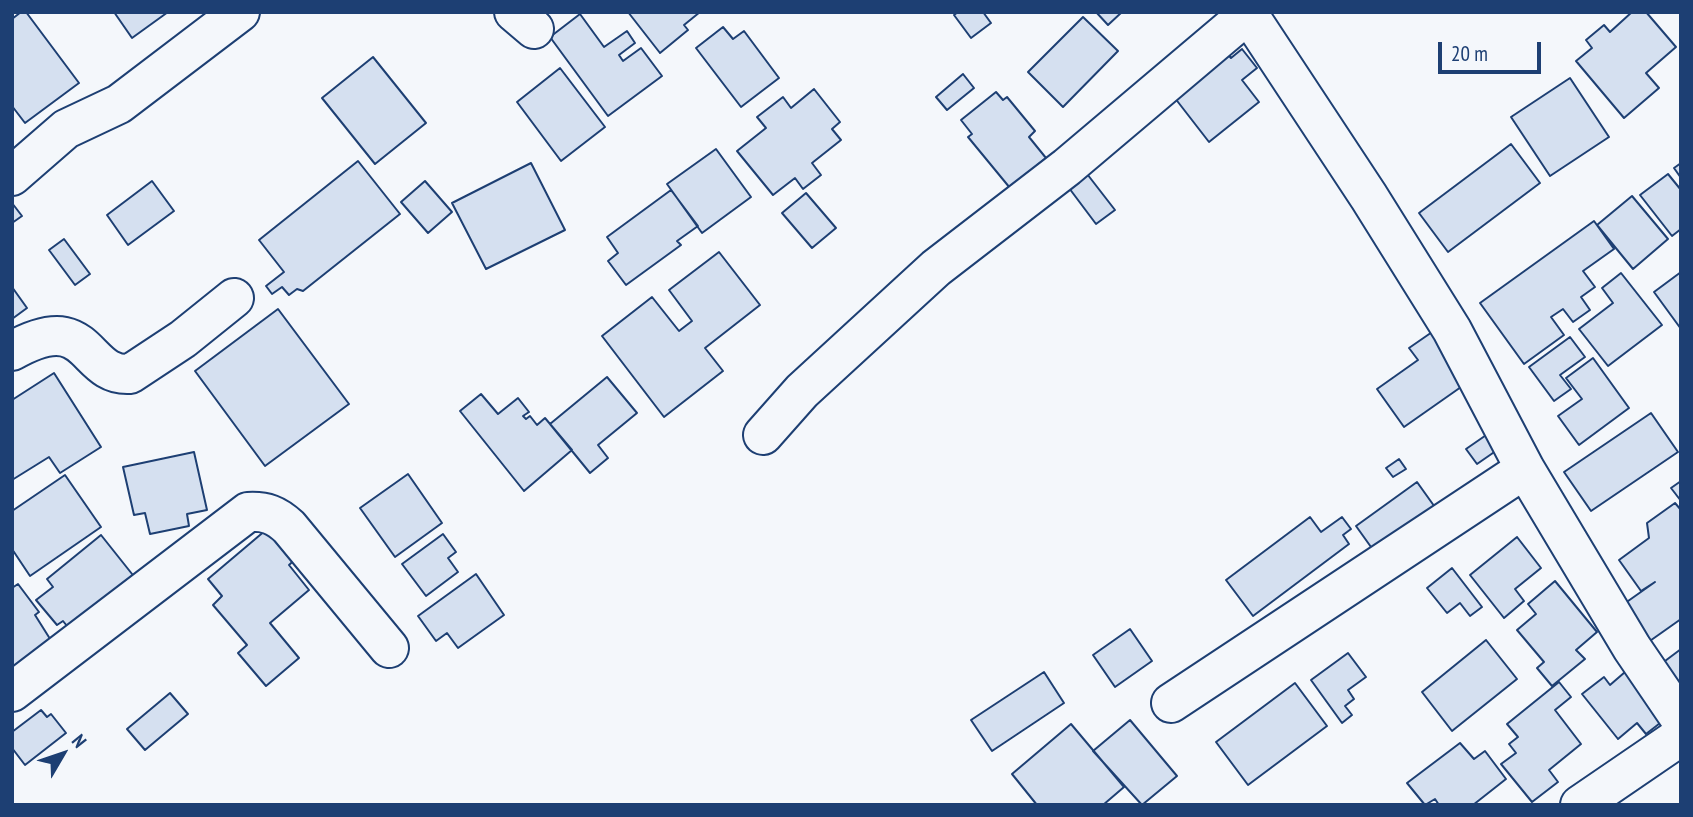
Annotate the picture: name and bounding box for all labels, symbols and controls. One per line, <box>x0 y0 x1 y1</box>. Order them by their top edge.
scale bar <box>1441 28 1544 72</box>
text: 20 m <box>1451 40 1488 67</box>
north arrow <box>28 719 98 789</box>
text: N <box>67 729 92 752</box>

